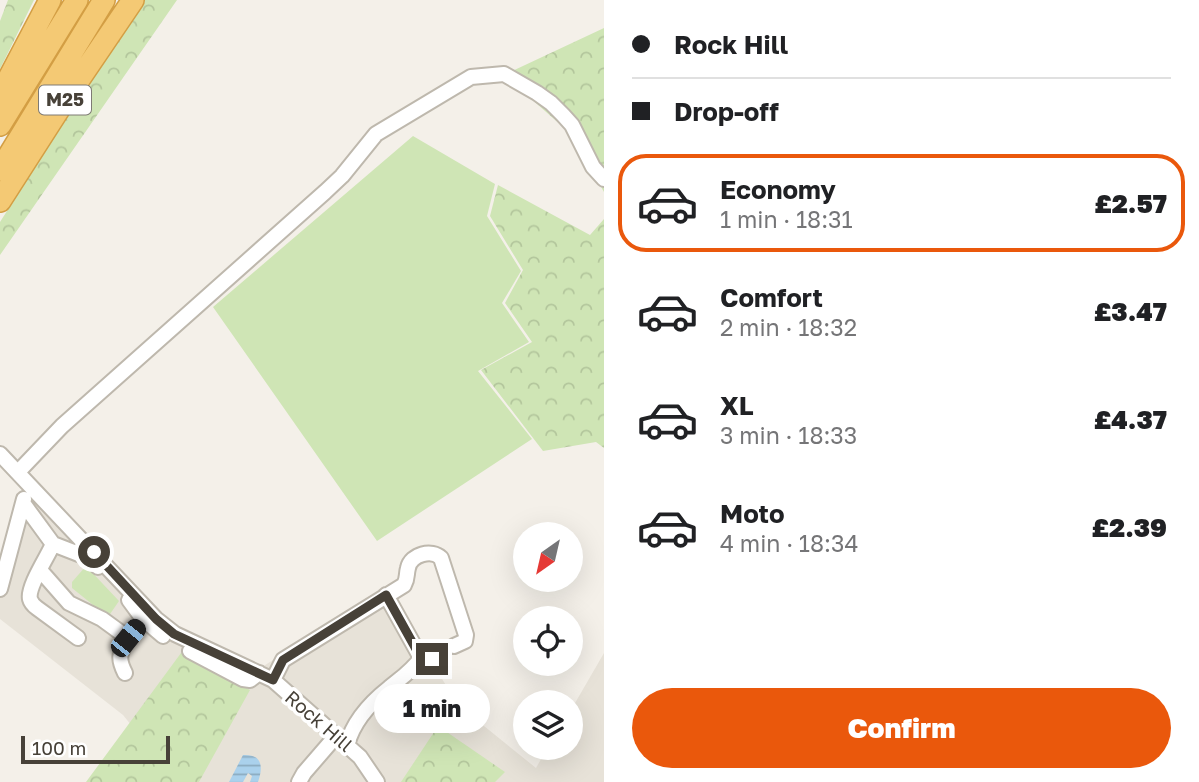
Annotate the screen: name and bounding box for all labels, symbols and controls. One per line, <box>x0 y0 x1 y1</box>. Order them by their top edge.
text: Rock Hill <box>674 29 788 60</box>
road number: M25 <box>39 86 91 114</box>
text: Drop-off <box>674 96 779 127</box>
icon: car <box>636 172 699 235</box>
text: Economy <box>720 174 836 205</box>
text: £2.57 <box>1094 188 1167 219</box>
text: 1 min · 18:31 <box>720 205 853 233</box>
icon: car <box>636 280 699 343</box>
text: Comfort <box>720 282 823 313</box>
text: £3.47 <box>1094 296 1167 327</box>
text: 2 min · 18:32 <box>720 313 857 341</box>
icon: car <box>636 388 699 451</box>
text: XL <box>720 390 754 421</box>
text: £4.37 <box>1094 404 1167 435</box>
text: 3 min · 18:33 <box>720 421 857 449</box>
icon: car <box>636 496 699 559</box>
text: Moto <box>720 498 785 529</box>
text: £2.39 <box>1092 512 1167 543</box>
north arrow <box>513 522 583 592</box>
map controls <box>513 522 583 760</box>
text: 4 min · 18:34 <box>720 529 858 557</box>
route start <box>78 536 110 568</box>
button: locate <box>513 606 583 676</box>
car <box>107 615 150 661</box>
route end <box>416 643 448 675</box>
callout: 1 min <box>374 684 490 732</box>
street label: Rock Hill <box>281 685 358 756</box>
button: Confirm <box>632 688 1171 768</box>
button: layers <box>513 690 583 760</box>
text: 1 min <box>403 694 461 722</box>
scale bar <box>21 733 170 765</box>
text: 100 m <box>32 736 86 759</box>

